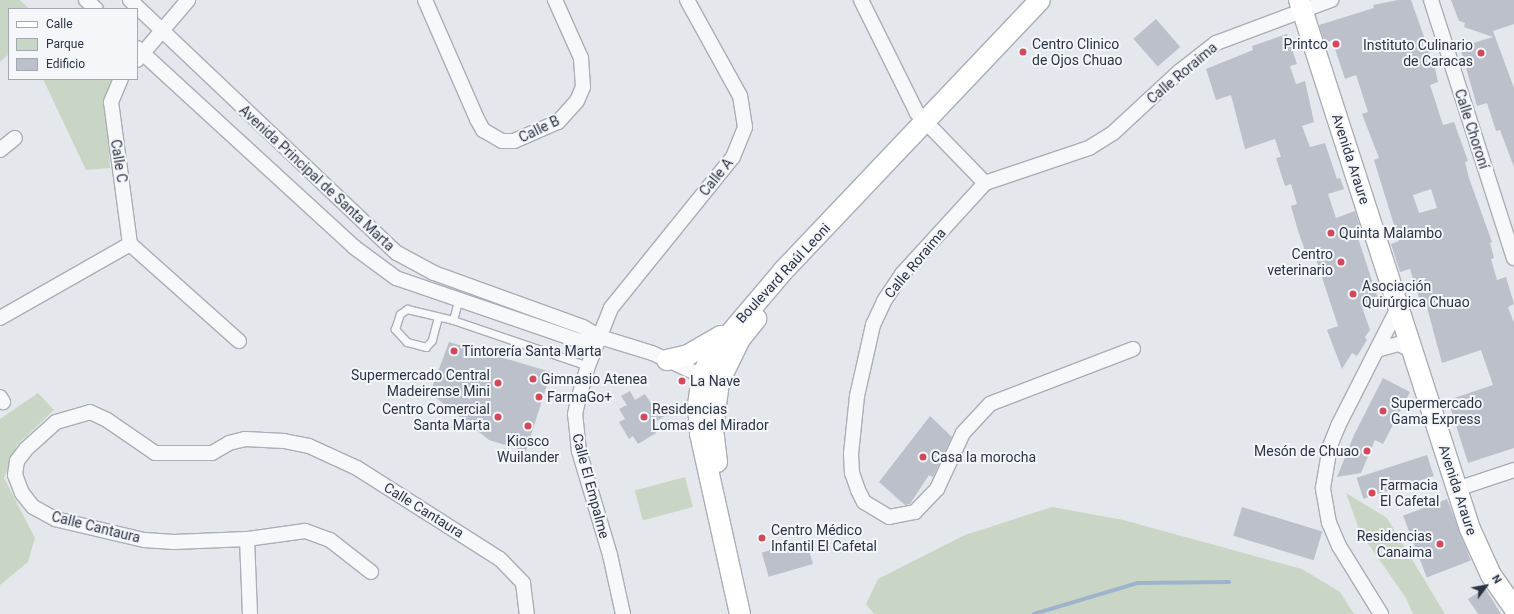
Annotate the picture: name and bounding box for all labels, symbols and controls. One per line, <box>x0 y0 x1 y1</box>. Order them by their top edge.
legend <box>8 8 138 80</box>
text: Calle <box>46 17 73 31</box>
place label: Centro Clinico de Ojos Chuao <box>1032 36 1123 68</box>
place label: Printco <box>1283 36 1328 52</box>
text: Parque <box>46 37 84 51</box>
place label: Instituto Culinario de Caracas <box>1363 37 1473 70</box>
street label: Calle Roraima <box>1143 39 1221 107</box>
marker: Printco <box>1331 39 1341 49</box>
marker: Centro Clinico de Ojos Chuao <box>1017 46 1029 58</box>
marker: Instituto Culinario de Caracas <box>1476 48 1486 58</box>
text: Edificio <box>46 57 85 71</box>
street label: Calle Choroní <box>1451 87 1493 171</box>
street label: Avenida Principal de Santa Marta <box>236 102 398 254</box>
street label: Calle B <box>516 112 562 146</box>
street label: Avenida Araure <box>1328 112 1374 206</box>
street label: Calle C <box>107 138 131 184</box>
street label: Calle A <box>696 155 736 199</box>
street label: Boulevard Raúl Leoni <box>732 220 834 326</box>
street label: Calle Roraima <box>881 224 949 302</box>
place label: Quinta Malambo <box>1339 225 1442 241</box>
marker: Quinta Malambo <box>1326 228 1336 238</box>
place label: Centro veterinario <box>1267 246 1333 278</box>
marker: Centro veterinario <box>1336 257 1346 267</box>
place label: Asociación Quirúrgica Chuao <box>1362 278 1470 310</box>
marker: Asociación Quirúrgica Chuao <box>1347 288 1359 300</box>
place label: Tintorería Santa Marta <box>462 343 602 359</box>
marker: Tintorería Santa Marta <box>449 346 459 356</box>
place label: Supermercado Central Madeirense Mini <box>351 367 490 400</box>
place label: Gimnasio Atenea <box>541 371 647 387</box>
place label: La Nave <box>690 373 740 389</box>
marker: Gimnasio Atenea <box>528 374 538 384</box>
marker: La Nave <box>677 376 687 386</box>
marker: Supermercado Central Madeirense Mini <box>493 378 503 388</box>
place label: FarmaGo+ <box>547 389 612 405</box>
marker: FarmaGo+ <box>534 392 544 402</box>
place label: Supermercado Gama Express <box>1391 395 1482 428</box>
place label: Centro Comercial Santa Marta <box>382 401 490 434</box>
place label: Residencias Lomas del Mirador <box>652 401 769 434</box>
marker: Supermercado Gama Express <box>1378 406 1388 416</box>
marker: Centro Comercial Santa Marta <box>493 412 503 422</box>
marker: Residencias Lomas del Mirador <box>639 412 649 422</box>
marker: Kiosco Wuilander <box>523 421 533 431</box>
street label: Calle El Empalme <box>569 432 613 540</box>
place label: Kiosco Wuilander <box>497 433 559 466</box>
place label: Mesón de Chuao <box>1254 443 1359 459</box>
street label: Avenida Araure <box>1435 443 1481 537</box>
marker: Mesón de Chuao <box>1362 446 1372 456</box>
place label: Casa la morocha <box>931 449 1036 465</box>
marker: Casa la morocha <box>918 452 928 462</box>
place label: Farmacia El Cafetal <box>1380 477 1439 510</box>
street label: Calle Cantaura <box>381 479 467 541</box>
marker: Farmacia El Cafetal <box>1367 488 1377 498</box>
street label: Calle Cantaura <box>50 508 142 546</box>
place label: Centro Médico Infantil El Cafetal <box>771 522 877 554</box>
place label: Residencias Canaima <box>1357 528 1432 560</box>
marker: Centro Médico Infantil El Cafetal <box>756 532 768 544</box>
marker: Residencias Canaima <box>1435 539 1445 549</box>
north arrow <box>1466 566 1506 606</box>
text: N <box>1489 573 1504 586</box>

